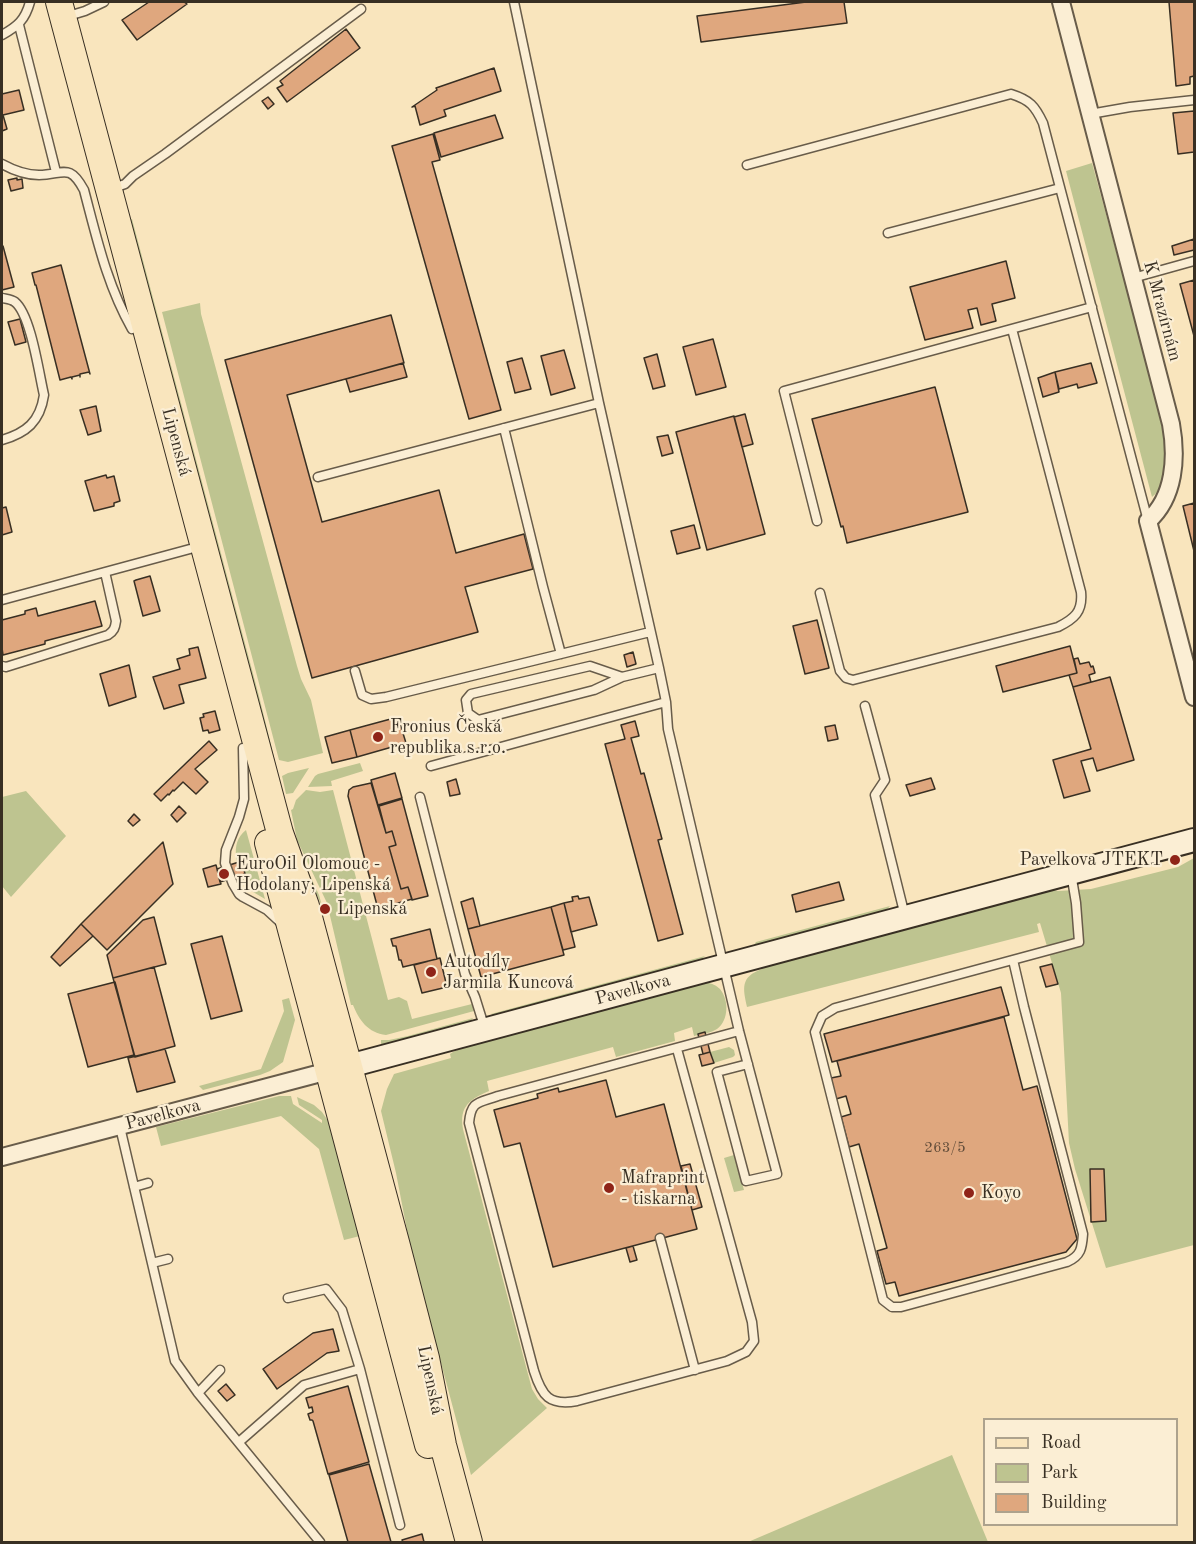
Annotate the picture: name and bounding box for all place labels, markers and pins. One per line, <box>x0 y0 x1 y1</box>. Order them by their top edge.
place label: Fronius Česká republika s.r.o. <box>390 716 506 758</box>
marker: Fronius Česká republika s.r.o. <box>371 730 385 744</box>
place label: Pavelkova JTEKT <box>1020 849 1163 871</box>
place label: EuroOil Olomouc - Hodolany, Lipenská <box>236 853 391 896</box>
marker: Pavelkova JTEKT <box>1168 853 1182 867</box>
marker: EuroOil Olomouc - Hodolany, Lipenská <box>217 867 231 881</box>
place label: Lipenská <box>337 898 407 920</box>
marker: Lipenská <box>318 902 332 916</box>
place label: Autodíly Jarmila Kuncová <box>443 951 574 994</box>
marker: Autodíly Jarmila Kuncová <box>424 965 438 979</box>
place label: Mafraprint - tiskarna <box>621 1167 705 1210</box>
marker: Mafraprint - tiskarna <box>602 1181 616 1195</box>
place label: Koyo <box>981 1182 1021 1204</box>
marker: Koyo <box>962 1186 976 1200</box>

